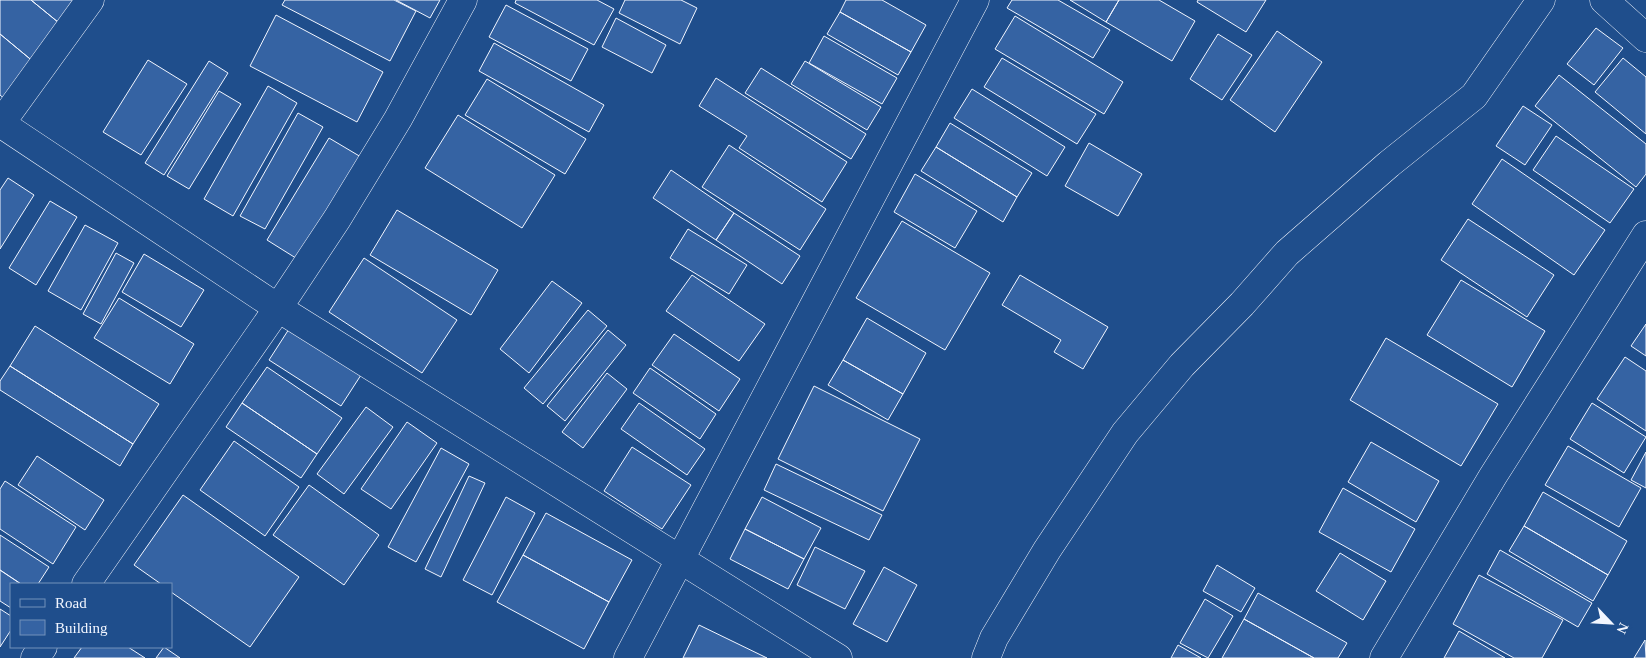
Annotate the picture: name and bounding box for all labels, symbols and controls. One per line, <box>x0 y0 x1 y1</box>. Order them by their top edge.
legend <box>10 583 172 648</box>
text: Road <box>55 595 87 611</box>
north arrow <box>1586 598 1636 648</box>
text: Building <box>55 620 108 636</box>
text: N <box>1613 621 1631 636</box>

